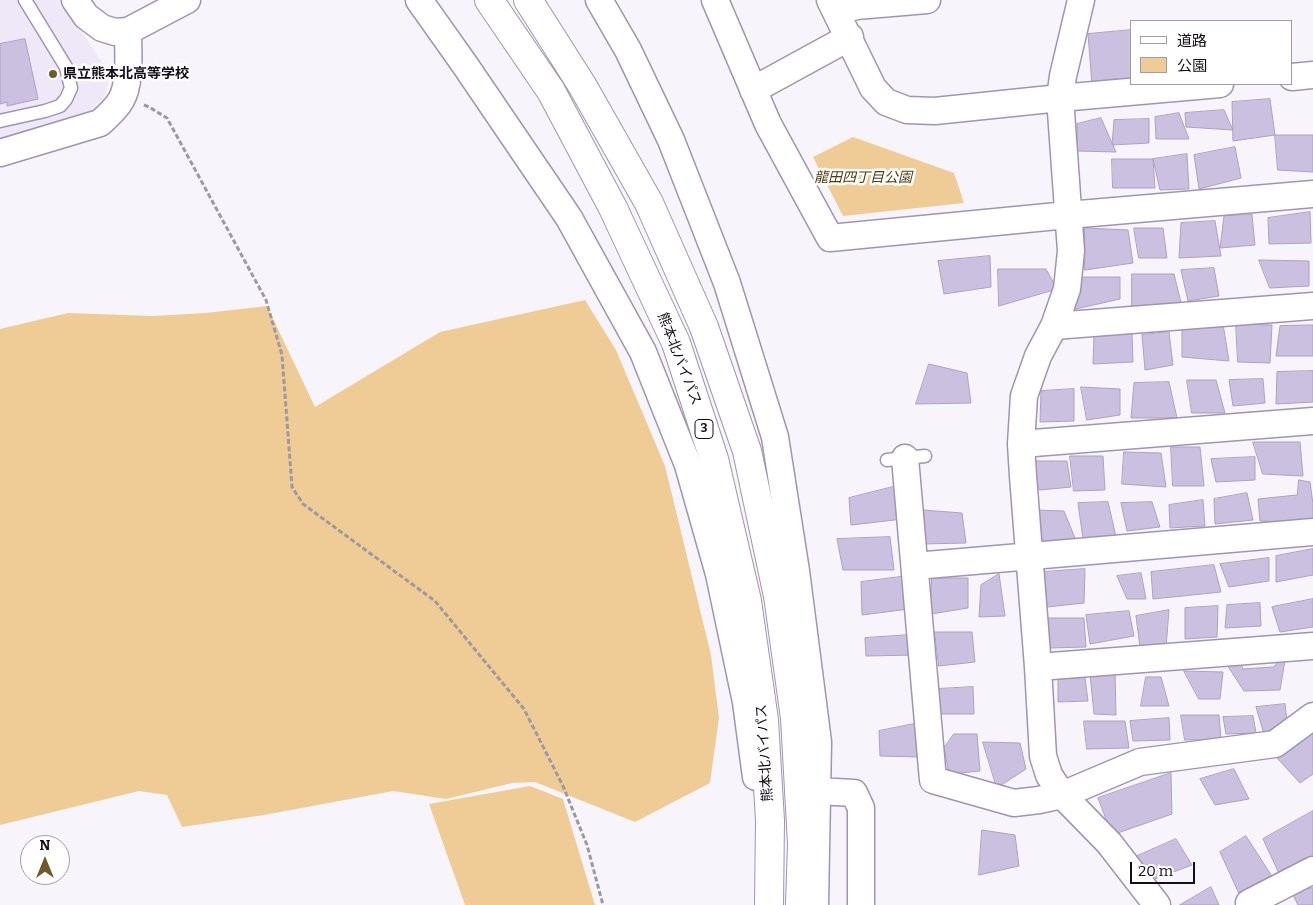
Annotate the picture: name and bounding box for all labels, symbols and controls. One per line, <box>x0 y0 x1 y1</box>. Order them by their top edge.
legend <box>1130 20 1293 85</box>
text: 道路 <box>1177 32 1207 50</box>
text: 公園 <box>1177 57 1207 75</box>
place label: 県立熊本北高等学校 <box>63 66 189 82</box>
marker: 県立熊本北高等学校 <box>47 68 59 80</box>
park label: 龍田四丁目公園 <box>814 170 912 186</box>
street label: 熊本北バイパス <box>654 310 704 408</box>
road number: 3 <box>695 419 713 438</box>
street label: 熊本北バイパス <box>753 704 777 802</box>
north arrow <box>20 835 70 885</box>
text: N <box>40 837 50 854</box>
scale bar <box>1133 852 1198 884</box>
text: 20 m <box>1138 862 1173 880</box>

